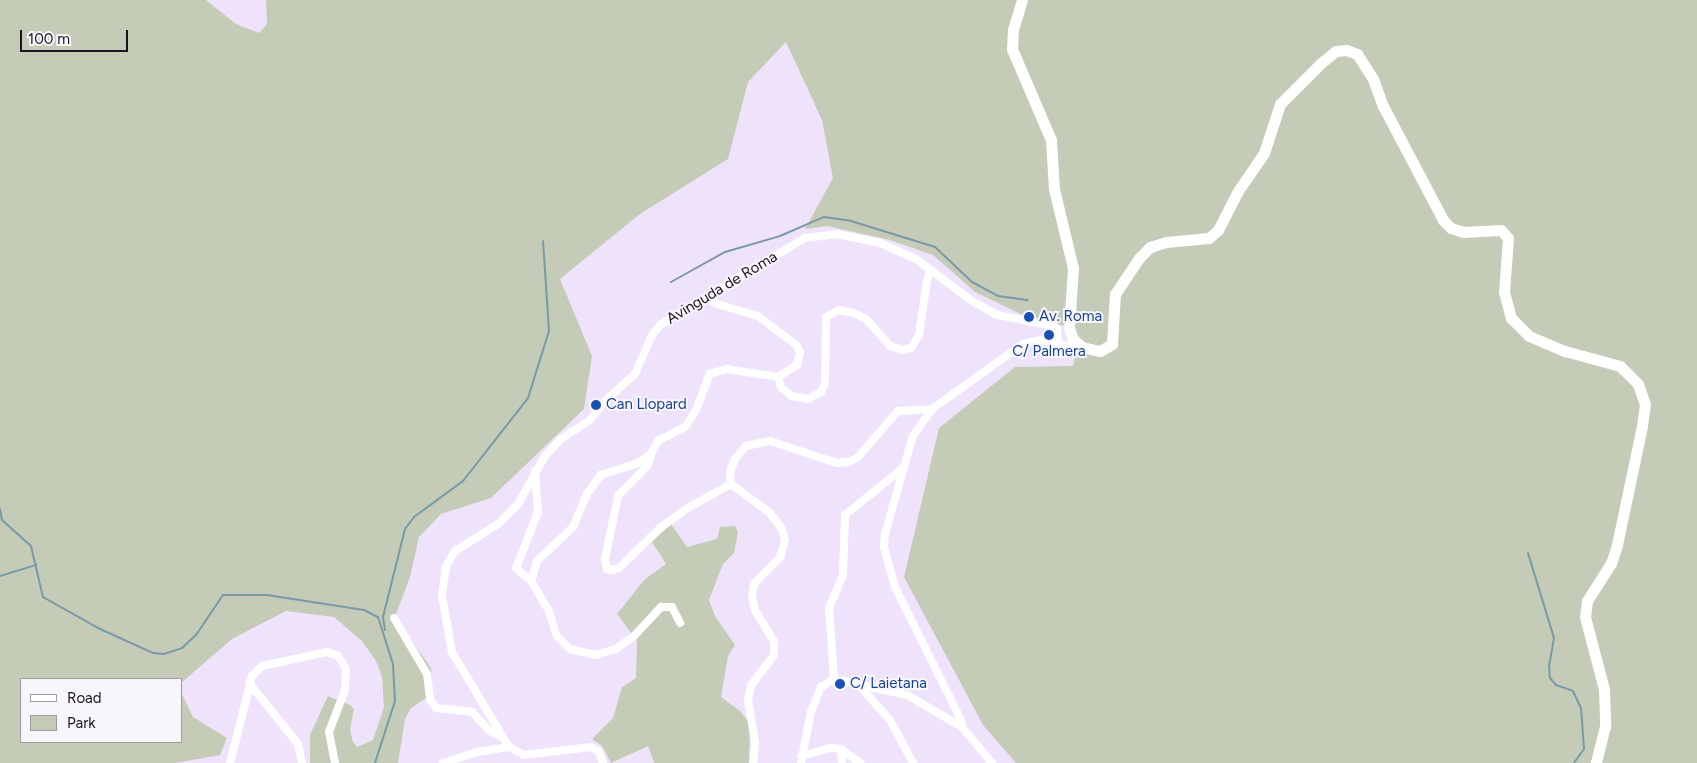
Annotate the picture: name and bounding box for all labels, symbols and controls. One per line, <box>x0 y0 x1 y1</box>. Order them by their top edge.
scale bar <box>22 20 130 52</box>
text: 100 m <box>28 30 70 48</box>
street label: Avinguda de Roma <box>663 248 781 328</box>
place label: Av. Roma <box>1039 308 1102 326</box>
marker: Av. Roma <box>1023 311 1035 323</box>
marker: C/ Palmera <box>1043 329 1055 341</box>
place label: C/ Palmera <box>1012 343 1086 361</box>
place label: Can Llopard <box>606 396 687 414</box>
marker: Can Llopard <box>590 399 602 411</box>
place label: C/ Laietana <box>850 675 927 693</box>
legend <box>20 678 182 743</box>
marker: C/ Laietana <box>834 678 846 690</box>
text: Road <box>67 689 102 707</box>
text: Park <box>67 714 96 732</box>

